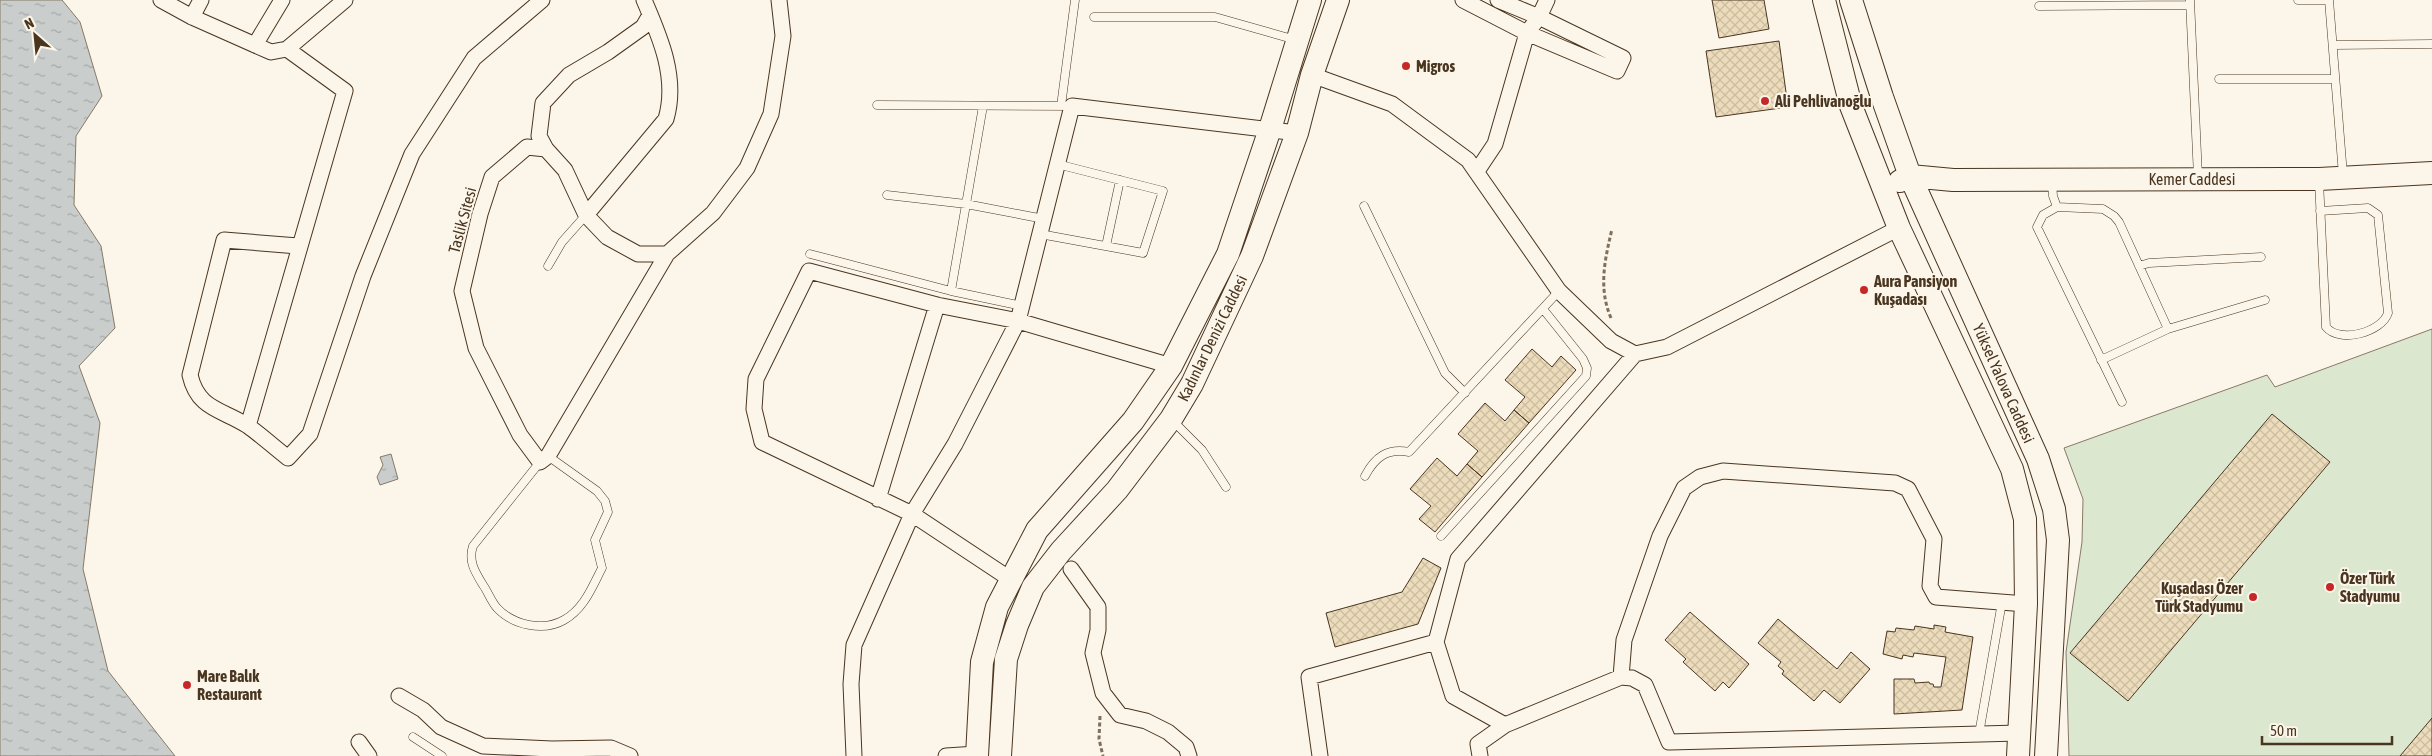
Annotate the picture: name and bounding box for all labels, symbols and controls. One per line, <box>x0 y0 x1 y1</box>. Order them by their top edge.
north arrow <box>10 10 60 60</box>
text: N <box>22 14 36 32</box>
place label: Migros <box>1416 57 1456 75</box>
marker: Migros <box>1400 60 1412 72</box>
place label: Ali Pehlivanoğlu <box>1774 92 1872 110</box>
marker: Ali Pehlivanoğlu <box>1759 95 1771 107</box>
street label: Kemer Caddesi <box>2149 170 2235 188</box>
street label: Taslik Sitesi <box>445 185 479 255</box>
street label: Kadınlar Denizi Caddesi <box>1174 272 1250 404</box>
place label: Aura Pansiyon Kuşadası <box>1873 272 1958 308</box>
marker: Aura Pansiyon Kuşadası <box>1858 284 1870 296</box>
street label: Yüksel Yalova Caddesi <box>1970 321 2038 445</box>
place label: Özer Türk Stadyumu <box>2340 569 2400 605</box>
place label: Kuşadası Özer Türk Stadyumu <box>2155 579 2243 615</box>
marker: Özer Türk Stadyumu <box>2324 581 2336 593</box>
marker: Kuşadası Özer Türk Stadyumu <box>2247 591 2259 603</box>
place label: Mare Balık Restaurant <box>197 667 262 703</box>
marker: Mare Balık Restaurant <box>181 679 193 691</box>
scale bar <box>2262 714 2392 746</box>
text: 50 m <box>2270 722 2297 739</box>

